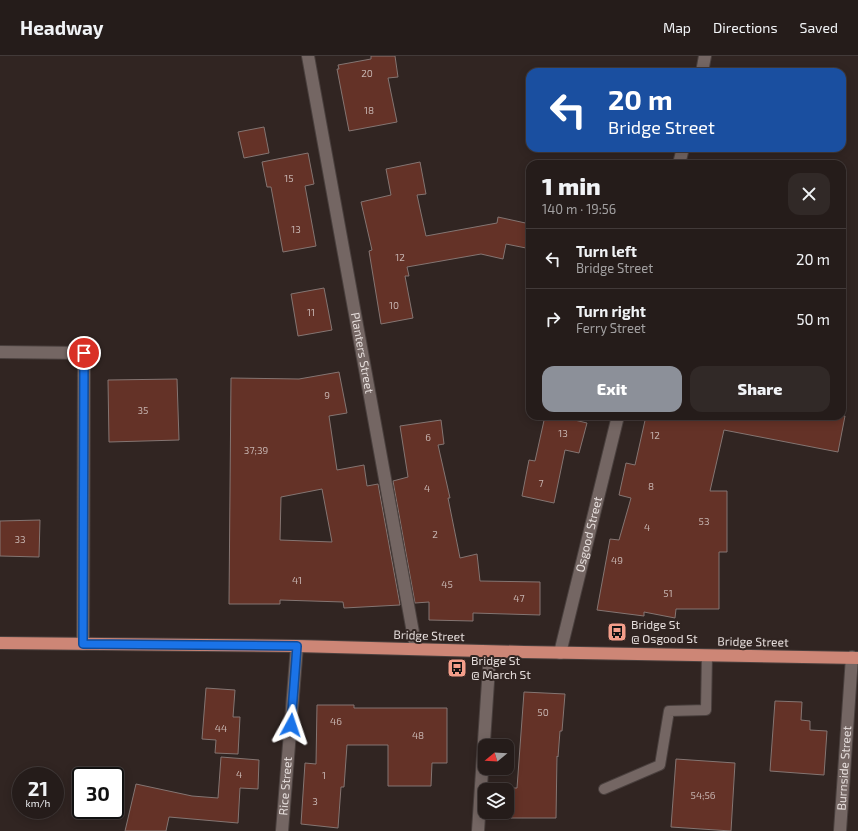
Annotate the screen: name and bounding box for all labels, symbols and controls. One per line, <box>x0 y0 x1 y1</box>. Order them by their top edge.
text: Headway <box>20 16 104 39</box>
text: Map <box>663 19 691 36</box>
text: Directions <box>713 19 778 36</box>
text: Saved <box>800 19 838 36</box>
house number: 20 <box>361 67 373 79</box>
text: 20 m <box>608 82 673 116</box>
icon: left <box>542 84 594 136</box>
house number: 18 <box>364 104 374 116</box>
text: Bridge Street <box>608 116 715 138</box>
text: 1 min <box>542 171 601 200</box>
house number: 15 <box>284 172 294 184</box>
button: close <box>788 173 830 215</box>
text: 140 m · 19:56 <box>542 201 616 217</box>
house number: 13 <box>291 223 301 235</box>
text: Turn left <box>576 242 637 260</box>
icon: left <box>542 248 564 270</box>
text: 20 m <box>796 250 830 268</box>
house number: 12 <box>395 251 405 263</box>
text: Bridge Street <box>576 260 653 276</box>
house number: 10 <box>389 299 399 311</box>
text: Turn right <box>576 302 646 320</box>
house number: 11 <box>307 306 315 318</box>
icon: right <box>542 308 564 330</box>
text: 50 m <box>796 310 830 328</box>
street label: Planters Street <box>349 311 377 395</box>
text: Ferry Street <box>576 320 646 336</box>
pin <box>67 336 101 370</box>
icon: arrive <box>73 342 95 364</box>
button: Exit <box>542 366 682 412</box>
button: Share <box>690 366 830 412</box>
house number: 9 <box>324 389 330 401</box>
house number: 35 <box>138 404 148 416</box>
house number: 13 <box>558 427 568 439</box>
house number: 12 <box>650 429 660 441</box>
house number: 6 <box>425 431 431 443</box>
house number: 37;39 <box>244 444 268 456</box>
house number: 7 <box>538 477 544 489</box>
house number: 8 <box>648 480 654 492</box>
house number: 4 <box>424 482 430 494</box>
street label: Osgood Street <box>572 495 604 574</box>
house number: 53 <box>699 515 709 527</box>
house number: 4 <box>644 521 650 533</box>
house number: 2 <box>432 528 438 540</box>
house number: 33 <box>14 533 26 545</box>
house number: 49 <box>611 554 623 566</box>
house number: 41 <box>292 574 302 586</box>
house number: 45 <box>441 578 453 590</box>
house number: 51 <box>663 587 673 599</box>
house number: 47 <box>513 592 525 604</box>
place label: Bridge St @ Osgood St <box>631 617 698 645</box>
bus stop icon: Bridge St @ Osgood St <box>606 621 628 643</box>
street label: Bridge Street <box>393 627 465 643</box>
street label: Bridge Street <box>717 633 789 649</box>
place label: Bridge St @ March St <box>471 653 531 681</box>
bus stop icon: Bridge St @ March St <box>446 657 468 679</box>
position arrow <box>270 704 312 746</box>
house number: 50 <box>537 706 549 718</box>
house number: 46 <box>330 715 342 727</box>
house number: 44 <box>215 722 227 734</box>
street label: Burnside Street <box>833 725 853 811</box>
house number: 48 <box>412 729 424 741</box>
north arrow <box>478 739 514 775</box>
map controls <box>478 739 514 819</box>
street label: Rice Street <box>275 756 294 816</box>
speed limit sign: 30 <box>72 767 124 819</box>
house number: 4 <box>236 768 242 780</box>
house number: 1 <box>322 769 326 781</box>
text: 21 <box>28 776 48 800</box>
button: layers <box>478 783 514 819</box>
house number: 54;56 <box>691 789 716 801</box>
house number: 3 <box>312 795 318 807</box>
text: km/h <box>26 797 50 809</box>

